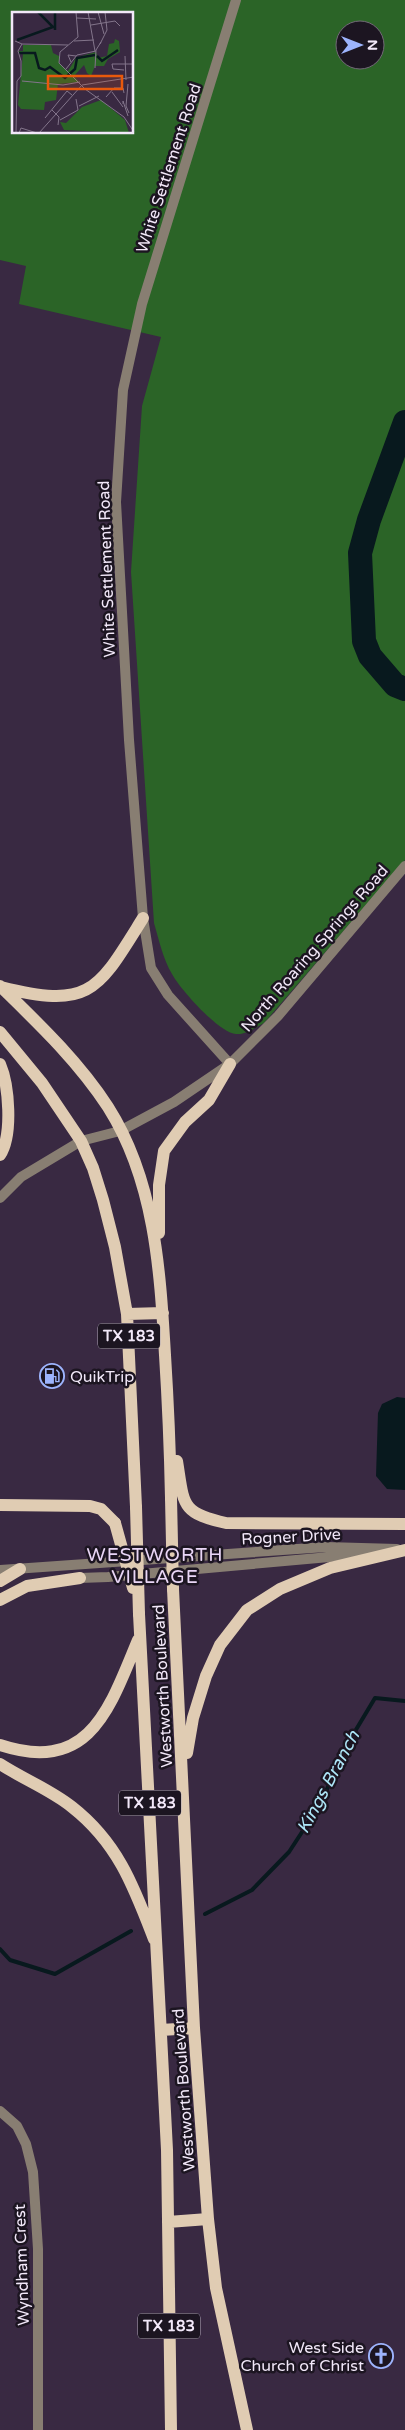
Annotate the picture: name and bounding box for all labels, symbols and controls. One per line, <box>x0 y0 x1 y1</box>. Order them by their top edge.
inset map <box>12 12 134 134</box>
north arrow <box>335 20 385 70</box>
text: N <box>364 39 381 51</box>
street label: White Settlement Road <box>132 81 206 256</box>
street label: White Settlement Road <box>94 480 120 658</box>
street label: North Roaring Springs Road <box>237 861 393 1036</box>
road number: TX 183 <box>98 1324 160 1348</box>
fuel station icon: QuikTrip <box>39 1363 65 1389</box>
place label: QuikTrip <box>70 1367 134 1387</box>
street label: Rogner Drive <box>241 1524 341 1550</box>
district label: WESTWORTH VILLAGE <box>87 1544 224 1588</box>
street label: Westworth Boulevard <box>149 1604 177 1768</box>
water label: Kings Branch <box>292 1726 365 1837</box>
road number: TX 183 <box>119 1790 181 1816</box>
street label: Westworth Boulevard <box>168 2008 200 2172</box>
street label: Wyndham Crest <box>10 2204 34 2326</box>
road number: TX 183 <box>138 2314 200 2338</box>
place label: West Side Church of Christ <box>241 2338 364 2376</box>
church icon: West Side Church of Christ <box>368 2343 394 2369</box>

